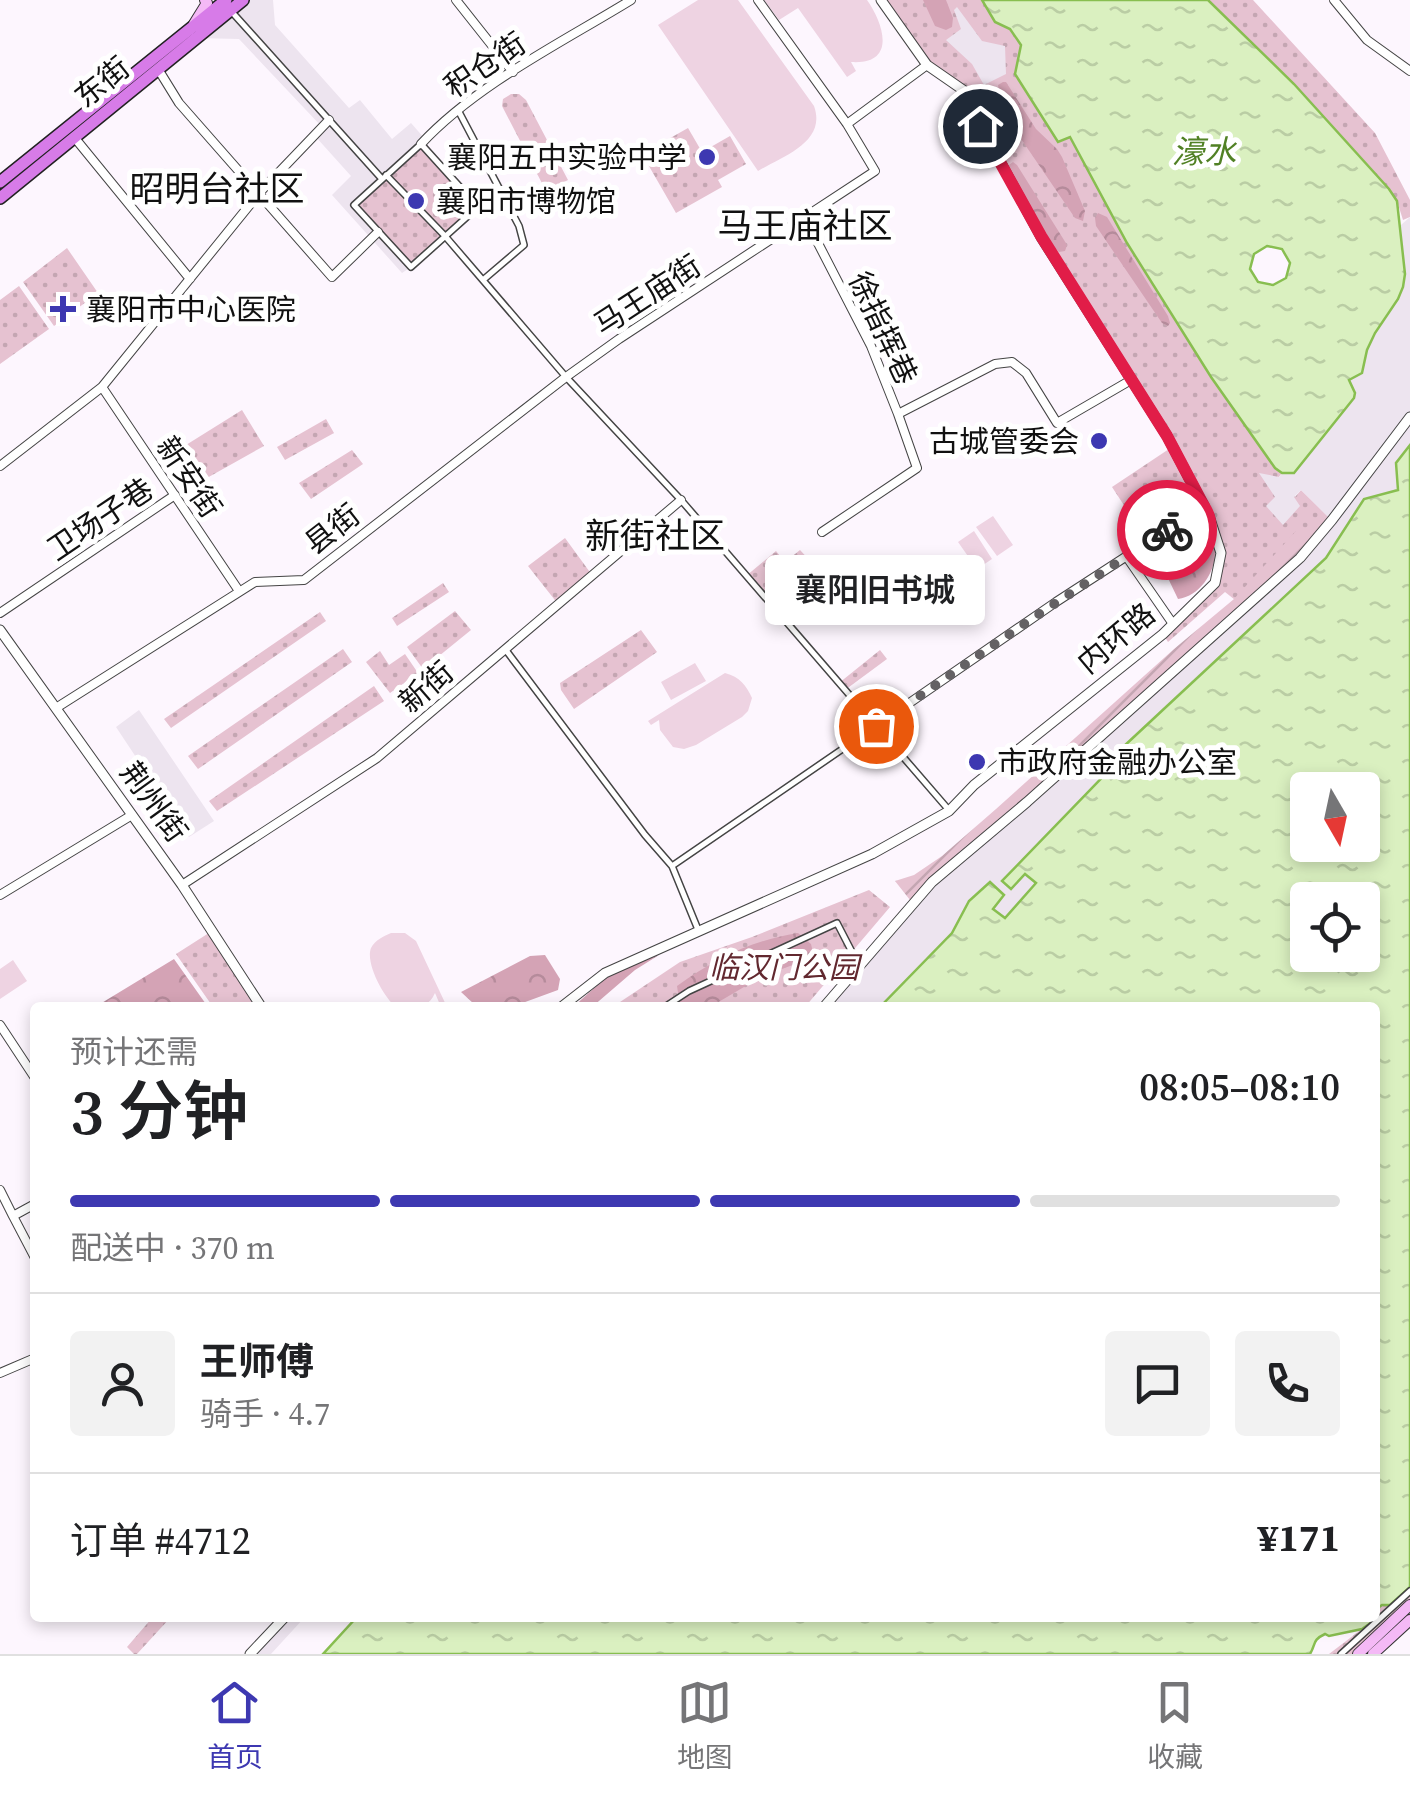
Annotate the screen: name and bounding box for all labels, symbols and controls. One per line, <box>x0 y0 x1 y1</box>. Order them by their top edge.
street label: 积仓街 <box>436 23 534 107</box>
street label: 东街 <box>66 47 138 117</box>
pin <box>938 84 1023 169</box>
icon: home <box>953 99 1008 154</box>
water label: 濠水 <box>1172 130 1238 174</box>
place label: 襄阳五中实验中学 <box>447 137 687 178</box>
marker: 襄阳五中实验中学 <box>696 146 718 168</box>
district label: 昭明台社区 <box>129 165 305 213</box>
place label: 襄阳市博物馆 <box>436 181 616 222</box>
marker: 襄阳市博物馆 <box>405 190 427 212</box>
district label: 马王庙社区 <box>717 202 893 250</box>
street label: 马王庙街 <box>586 245 708 345</box>
street label: 徐指挥巷 <box>839 265 927 391</box>
place label: 襄阳市中心医院 <box>86 289 296 330</box>
marker: 襄阳市中心医院 <box>50 296 76 322</box>
place label: 古城管委会 <box>929 421 1079 462</box>
street label: 新安街 <box>147 428 231 526</box>
marker: 古城管委会 <box>1088 430 1110 452</box>
street label: 卫场子巷 <box>39 468 161 570</box>
courier <box>1117 480 1217 580</box>
street label: 县街 <box>296 494 368 564</box>
icon: bike <box>1140 503 1195 558</box>
district label: 新街社区 <box>585 512 725 560</box>
callout: 襄阳旧书城 <box>766 556 986 626</box>
text: 襄阳旧书城 <box>795 568 955 612</box>
street label: 内环路 <box>1068 593 1164 683</box>
street label: 新街 <box>390 652 462 722</box>
pin <box>834 684 919 769</box>
icon: bag <box>849 699 904 754</box>
place label: 市政府金融办公室 <box>997 742 1237 783</box>
marker: 市政府金融办公室 <box>966 751 988 773</box>
street label: 荆州街 <box>111 754 197 850</box>
north arrow <box>1290 772 1380 862</box>
map controls <box>1290 772 1380 972</box>
button: locate <box>1290 882 1380 972</box>
park label: 临汉门公园 <box>709 947 863 988</box>
text: 预计还需 <box>70 1030 198 1074</box>
text: 08:05–08:10 <box>1139 1061 1340 1113</box>
text: 3 分钟 <box>70 1067 248 1156</box>
text: 配送中 · 370 m <box>70 1226 275 1270</box>
button: person <box>70 1331 175 1436</box>
button: chat <box>1105 1331 1210 1436</box>
button: phone <box>1235 1331 1340 1436</box>
text: 王师傅 <box>200 1336 314 1388</box>
text: 骑手 · 4.7 <box>200 1392 330 1436</box>
text: ¥171 <box>1258 1512 1340 1564</box>
text: 订单 #4712 <box>70 1515 251 1567</box>
tab: 首页 <box>207 1675 263 1776</box>
tab: 地图 <box>677 1675 733 1776</box>
tab: 收藏 <box>1147 1675 1203 1776</box>

